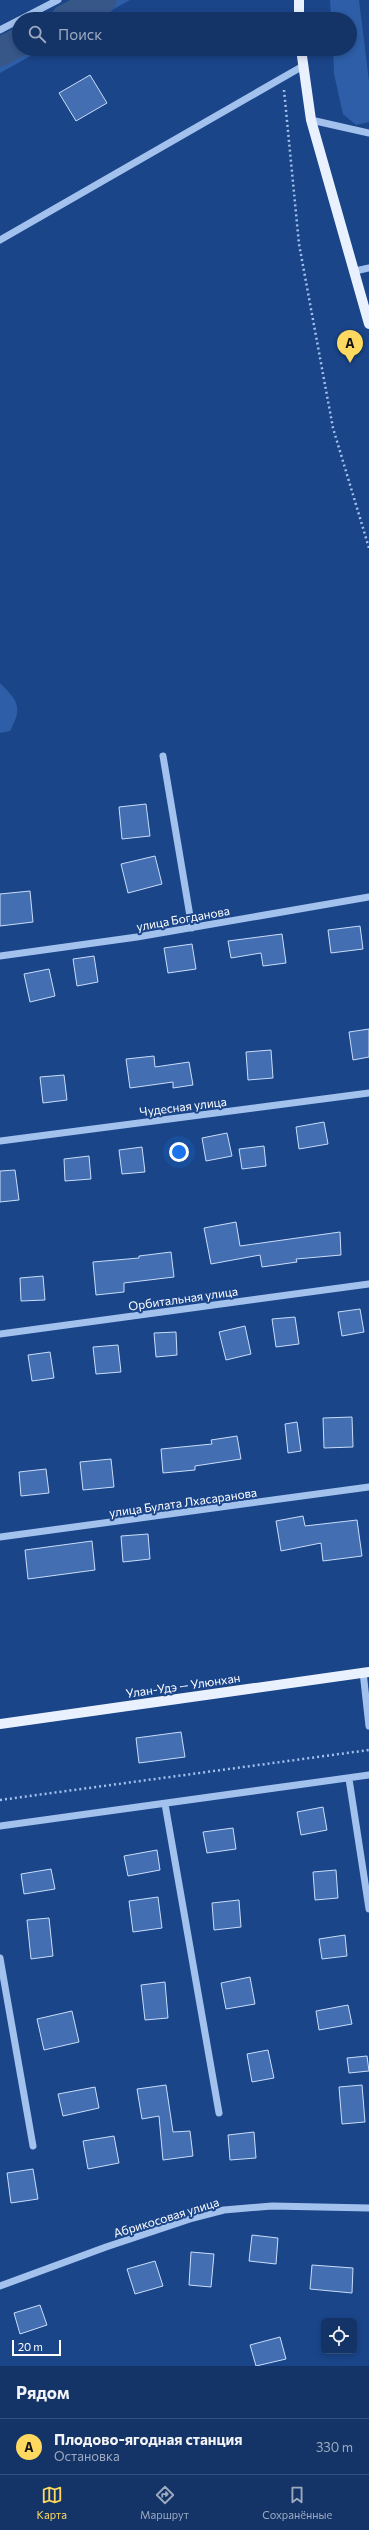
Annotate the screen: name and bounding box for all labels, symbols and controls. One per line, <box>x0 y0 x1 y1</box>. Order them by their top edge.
search box <box>12 12 357 56</box>
icon: search <box>26 23 48 45</box>
text: Поиск <box>58 25 102 43</box>
pin: A <box>337 330 363 363</box>
street label: улица Богданова <box>135 903 231 933</box>
street label: Чудесная улица <box>139 1094 227 1118</box>
your location <box>169 1142 189 1162</box>
street label: Орбитальная улица <box>127 1283 239 1313</box>
street label: улица Булата Лхасаранова <box>108 1485 258 1519</box>
street label: Улан-Удэ — Улюнхан <box>125 1670 241 1700</box>
street label: Абрикосовая улица <box>112 2194 220 2240</box>
map controls <box>321 2318 357 2354</box>
button: locate <box>321 2318 357 2354</box>
scale bar <box>12 2338 61 2357</box>
text: 20 m <box>18 2340 43 2353</box>
text: Рядом <box>16 2382 70 2403</box>
text: Плодово-ягодная станция <box>54 2430 243 2448</box>
text: A <box>24 2439 34 2455</box>
text: 330 m <box>316 2439 353 2455</box>
text: Остановка <box>54 2448 120 2464</box>
tab: Карта <box>37 2484 67 2521</box>
tab: Маршрут <box>140 2484 189 2521</box>
tab: Сохранённые <box>262 2484 332 2521</box>

